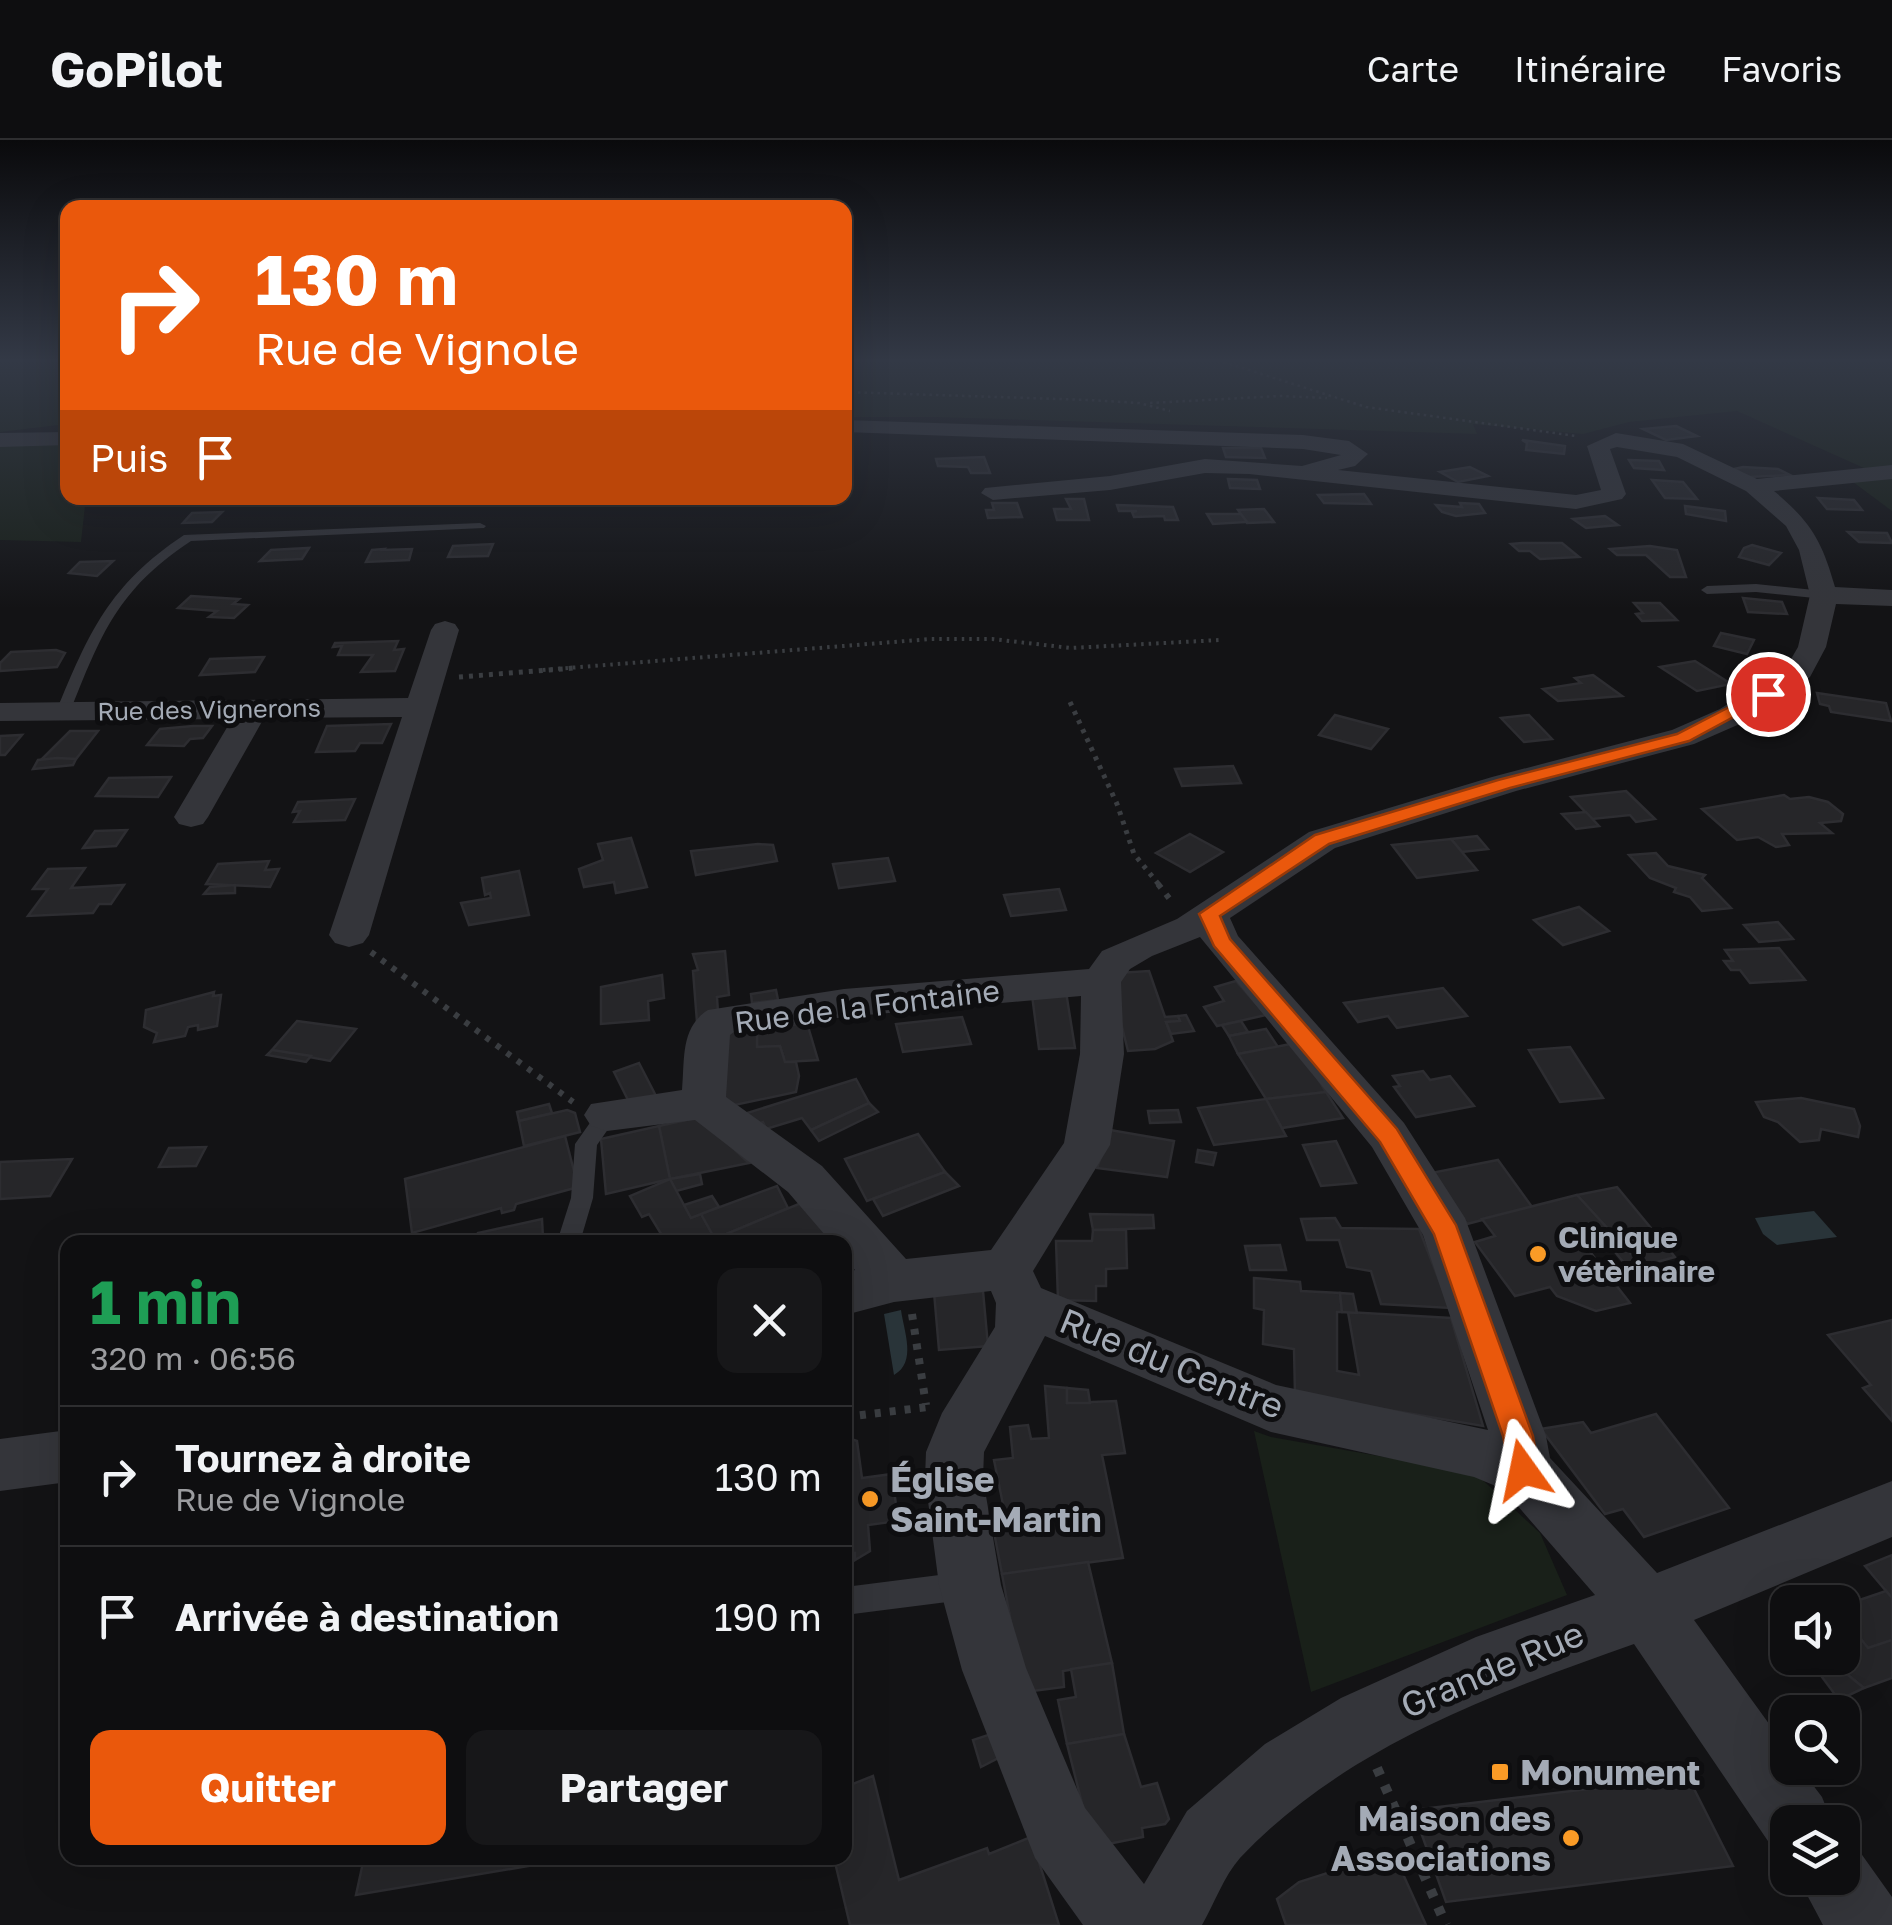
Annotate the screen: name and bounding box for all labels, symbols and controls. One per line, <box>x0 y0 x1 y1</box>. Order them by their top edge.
text: GoPilot <box>50 40 223 98</box>
text: Carte <box>1367 48 1459 90</box>
text: Itinéraire <box>1514 48 1666 90</box>
text: Favoris <box>1721 48 1842 90</box>
text: 130 m <box>255 236 458 320</box>
icon: right <box>90 240 220 370</box>
text: Rue de Vignole <box>255 321 579 375</box>
icon: arrive <box>188 430 243 485</box>
text: Puis <box>90 435 168 480</box>
pin <box>1726 652 1811 737</box>
icon: arrive <box>1741 667 1796 722</box>
street label: Rue des Vignerons <box>97 692 321 726</box>
street label: Rue de la Fontaine <box>732 972 1002 1040</box>
place label: Clinique vétèrinaire <box>1558 1219 1715 1289</box>
marker: Clinique vétèrinaire <box>1527 1243 1549 1265</box>
text: 1 min <box>90 1265 241 1337</box>
button: close <box>717 1268 822 1373</box>
street label: Rue du Centre <box>1054 1299 1290 1427</box>
text: 320 m · 06:56 <box>90 1339 296 1377</box>
position arrow <box>1471 1418 1575 1522</box>
text: Tournez à droite <box>175 1435 471 1480</box>
icon: right <box>90 1449 145 1504</box>
text: 130 m <box>715 1454 822 1499</box>
place label: Église Saint-Martin <box>890 1458 1102 1540</box>
text: Rue de Vignole <box>175 1480 405 1518</box>
marker: Église Saint-Martin <box>859 1488 881 1510</box>
map controls <box>1770 1585 1860 1895</box>
button: sound <box>1770 1585 1860 1675</box>
icon: arrive <box>90 1589 145 1644</box>
text: Arrivée à destination <box>175 1594 559 1639</box>
text: 190 m <box>714 1594 822 1639</box>
street label: Grande Rue <box>1394 1612 1590 1726</box>
button: search <box>1770 1695 1860 1785</box>
button: Quitter <box>90 1730 446 1845</box>
button: Partager <box>466 1730 822 1845</box>
place label: Monument <box>1520 1751 1701 1793</box>
marker: Monument <box>1489 1761 1511 1783</box>
place label: Maison des Associations <box>1331 1797 1551 1879</box>
button: layers <box>1770 1805 1860 1895</box>
marker: Maison des Associations <box>1560 1827 1582 1849</box>

